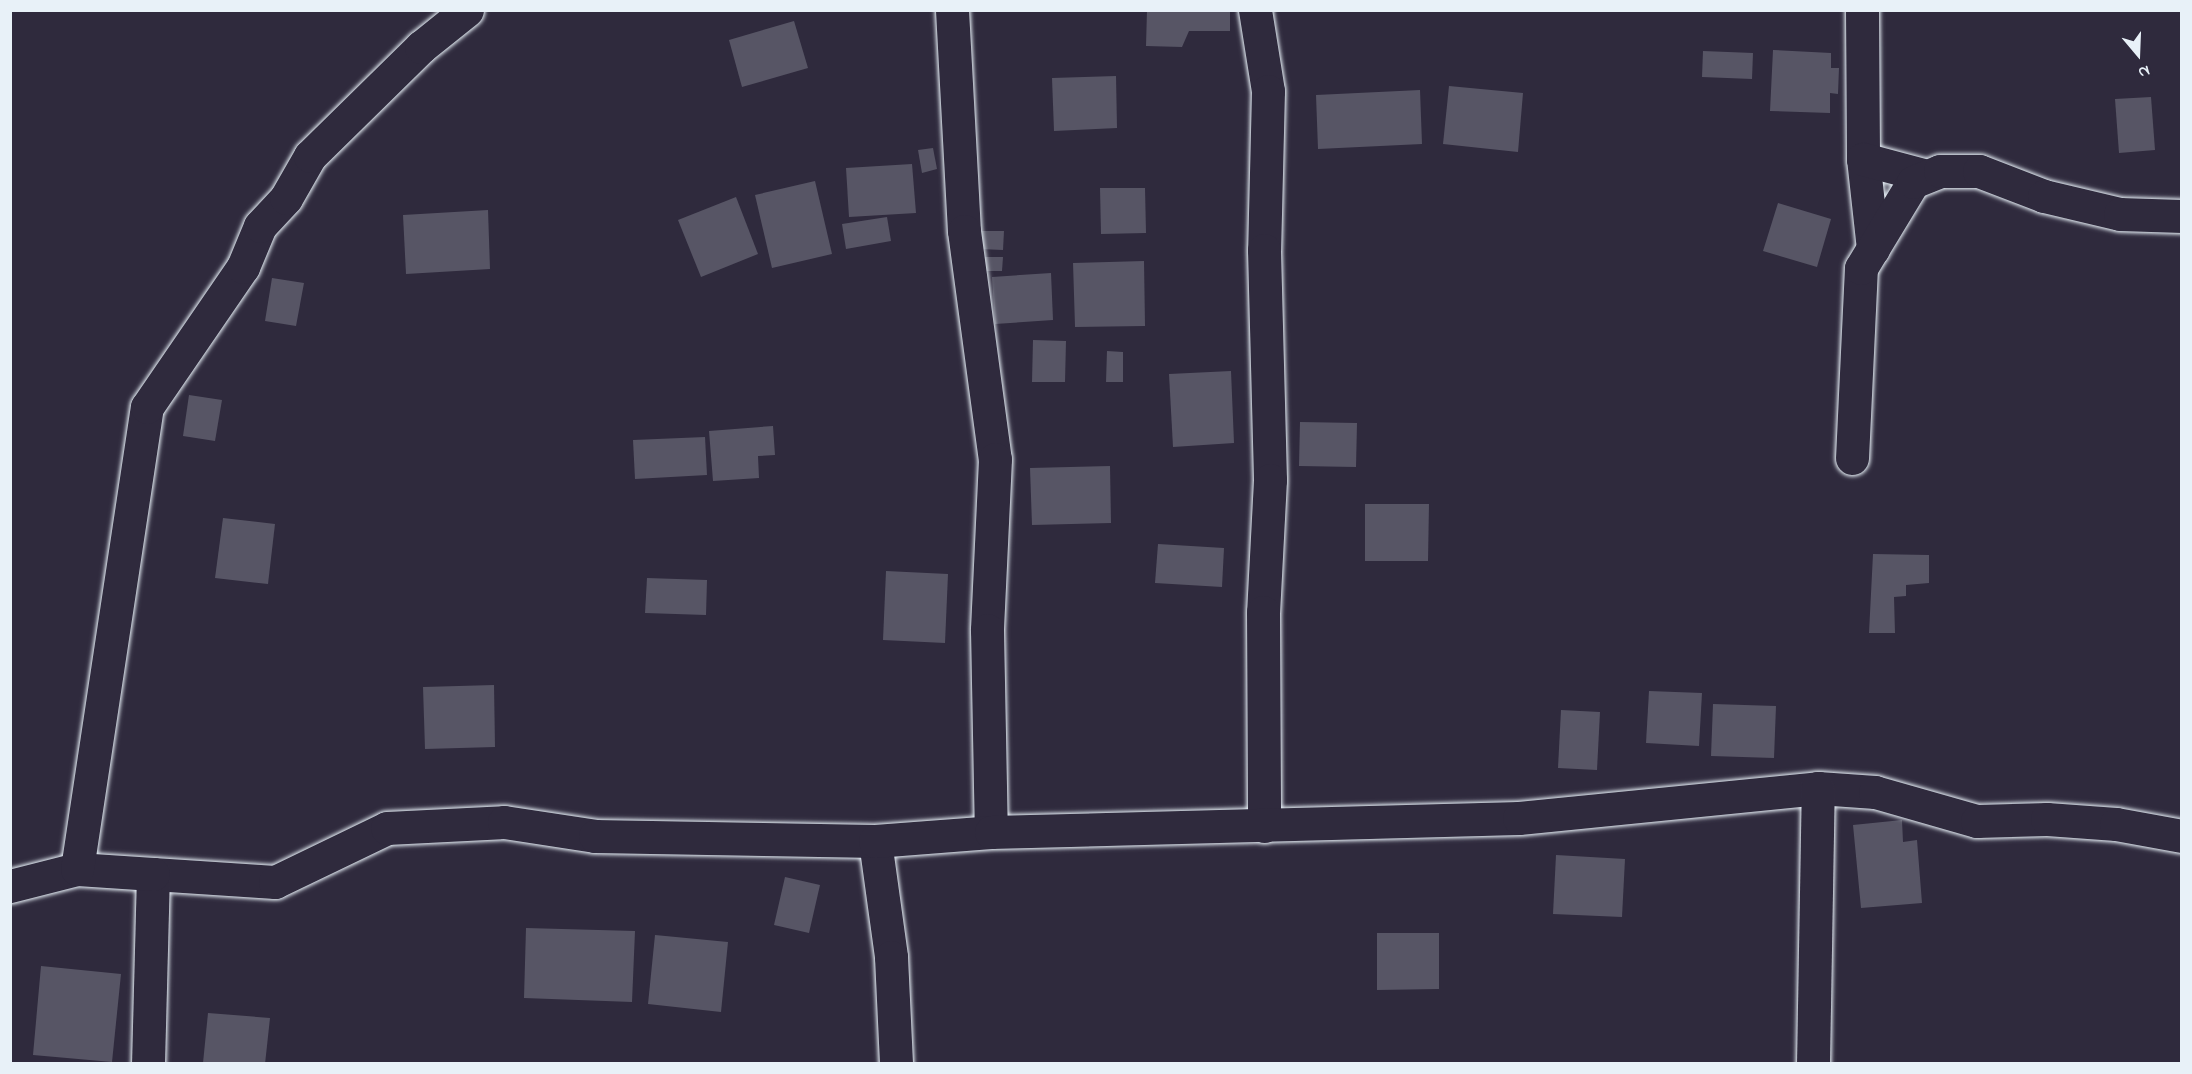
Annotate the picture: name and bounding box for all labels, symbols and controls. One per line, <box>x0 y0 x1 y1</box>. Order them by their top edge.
north arrow <box>2108 24 2168 84</box>
text: N <box>2135 58 2153 84</box>

